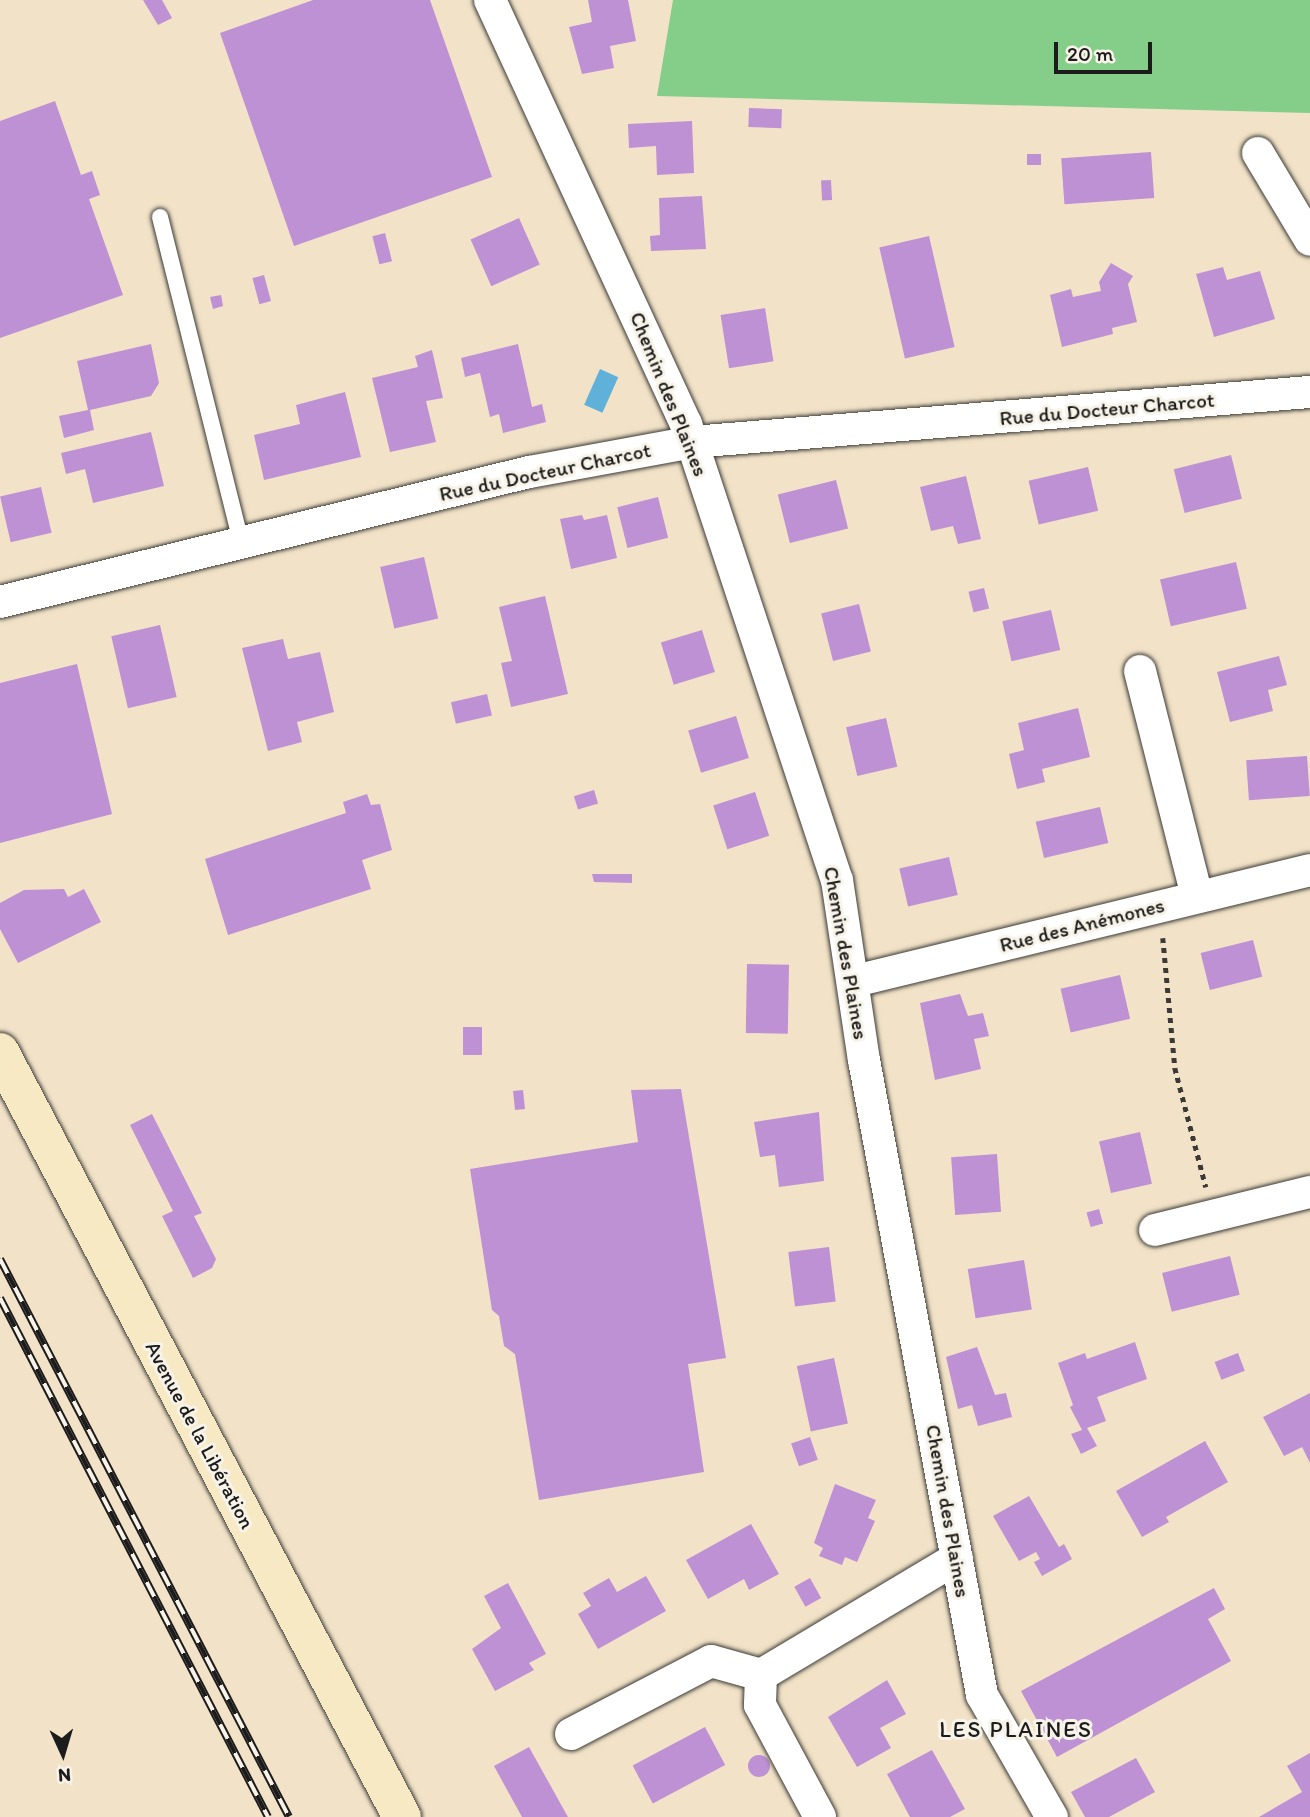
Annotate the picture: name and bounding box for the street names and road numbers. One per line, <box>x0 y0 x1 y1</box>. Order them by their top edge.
street label: Chemin des Plaines <box>625 308 713 480</box>
street label: Rue du Docteur Charcot <box>998 387 1216 431</box>
street label: Rue du Docteur Charcot <box>437 437 653 507</box>
street label: Chemin des Plaines <box>818 865 874 1041</box>
street label: Rue des Anémones <box>997 892 1167 958</box>
street label: Avenue de la Libération <box>140 1337 260 1533</box>
street label: Chemin des Plaines <box>920 1423 976 1599</box>

